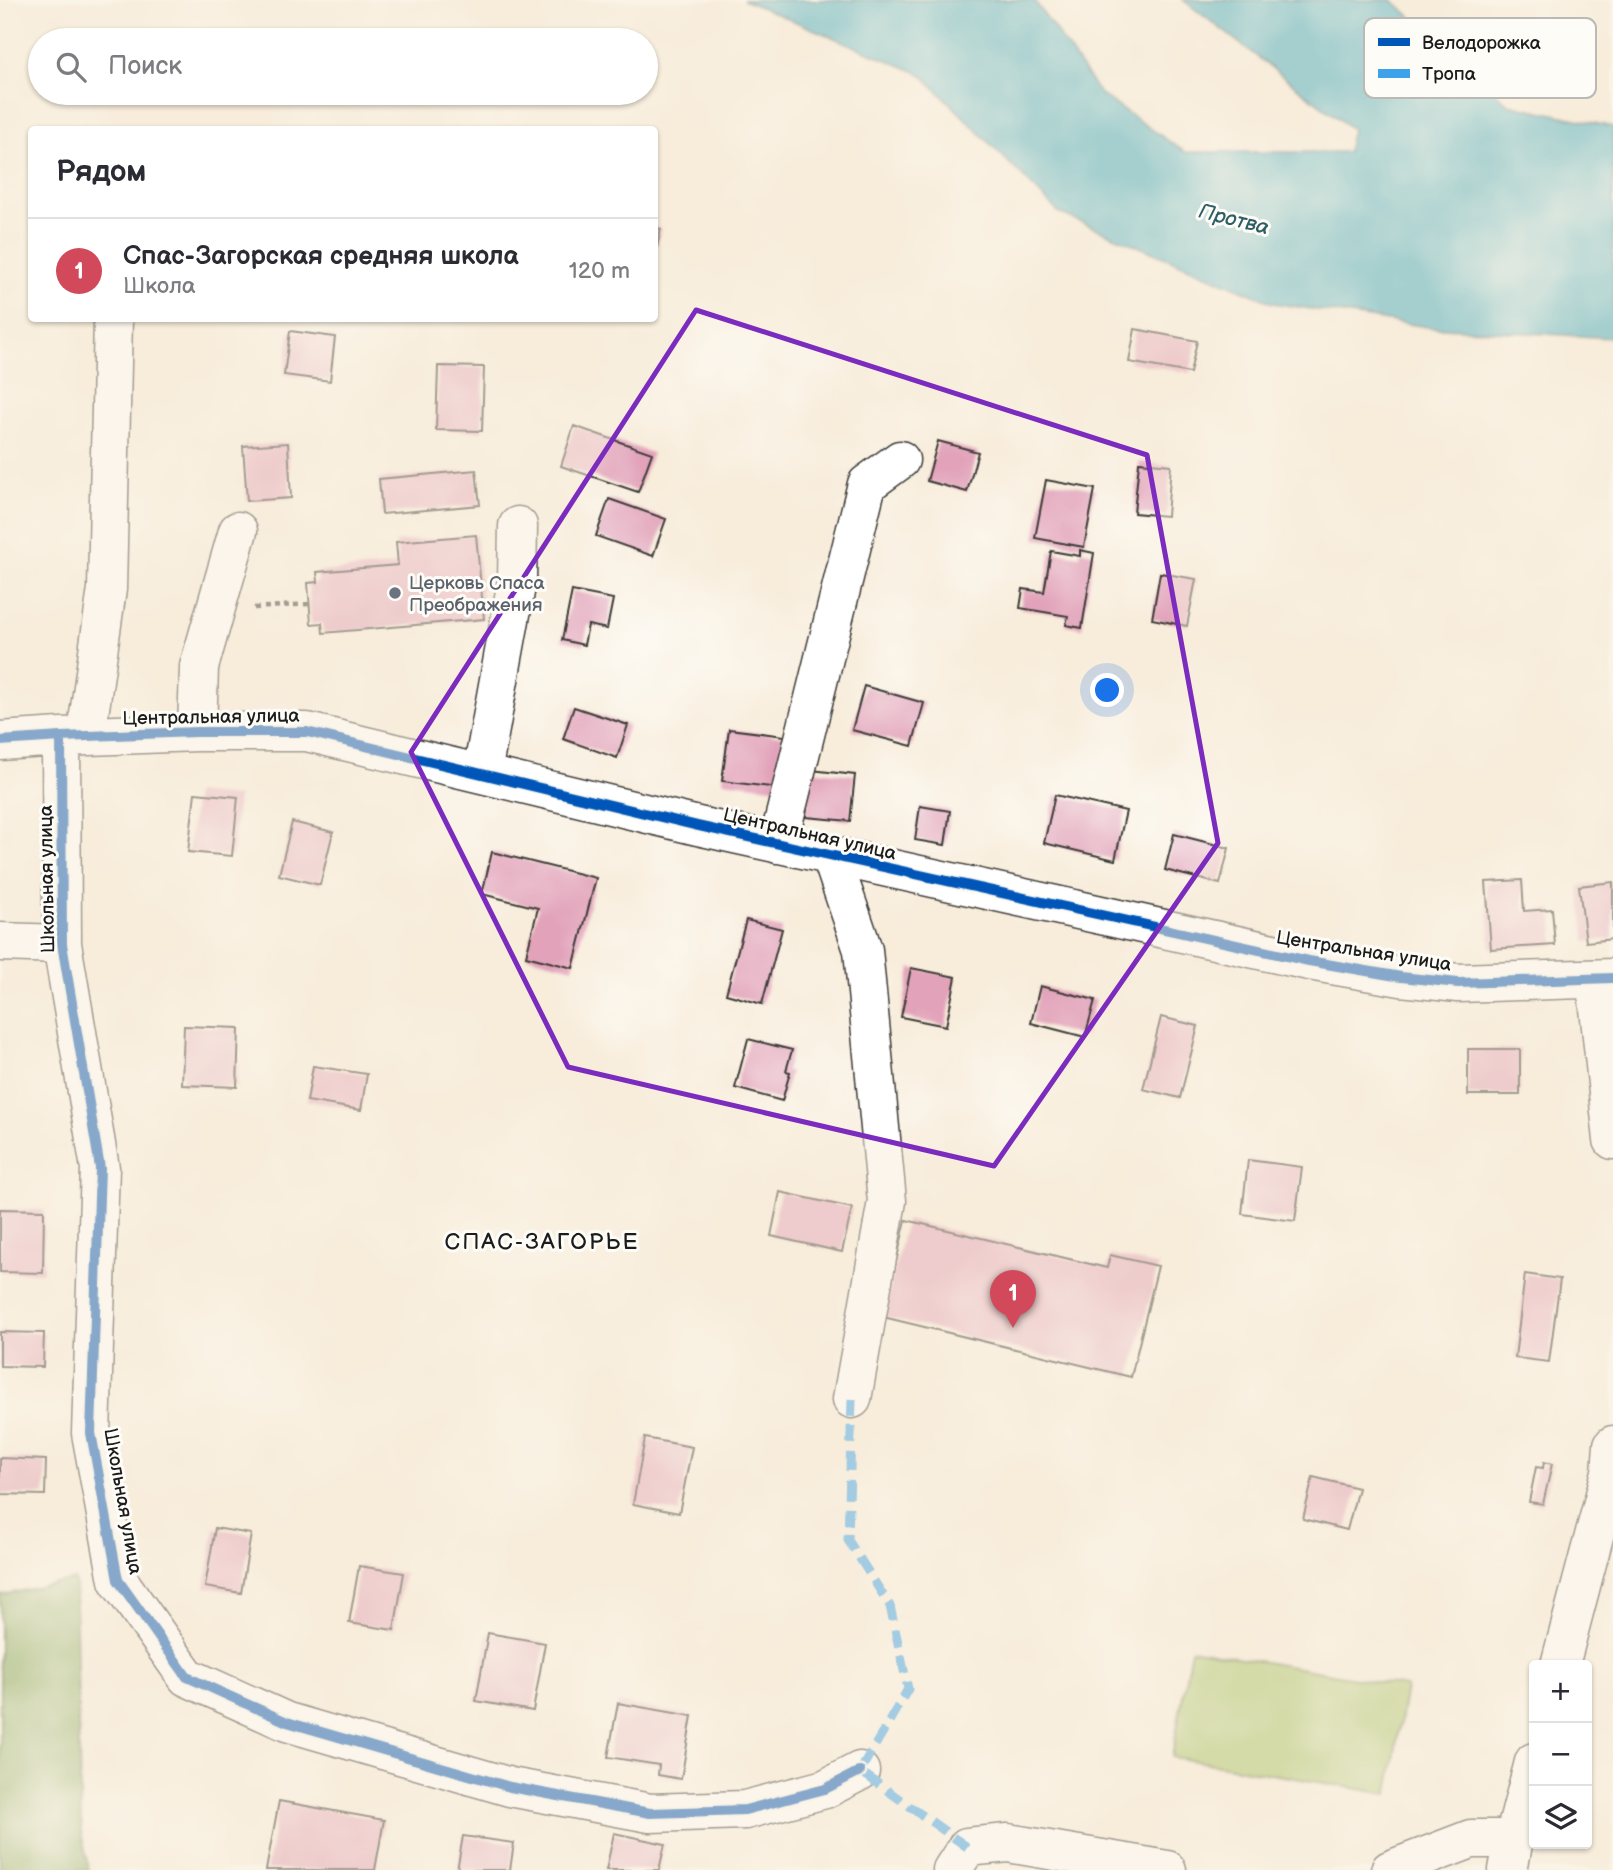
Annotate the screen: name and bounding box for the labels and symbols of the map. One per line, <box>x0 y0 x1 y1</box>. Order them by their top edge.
legend <box>1364 18 1596 98</box>
text: Велодорожка <box>1422 32 1541 55</box>
text: Тропа <box>1422 63 1476 86</box>
water label: Протва <box>1196 199 1272 240</box>
place label: Церковь Спаса Преображения <box>409 572 545 617</box>
marker: Церковь Спаса Преображения <box>387 585 403 601</box>
your location <box>1090 673 1124 707</box>
street label: Центральная улица <box>122 704 300 731</box>
street label: Центральная улица <box>721 803 899 866</box>
street label: Школьная улица <box>35 805 60 953</box>
street label: Центральная улица <box>1275 926 1453 977</box>
district label: СПАС-ЗАГОРЬЕ <box>445 1228 639 1256</box>
pin: 1 <box>990 1270 1036 1328</box>
street label: Школьная улица <box>98 1426 147 1576</box>

